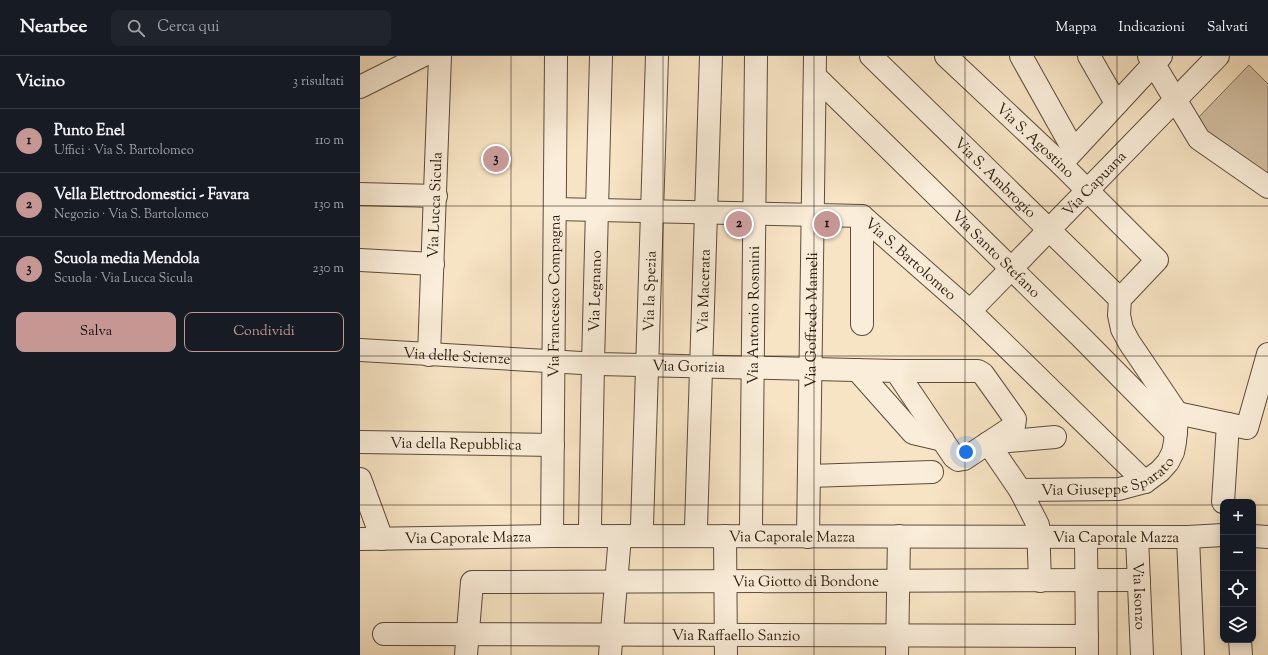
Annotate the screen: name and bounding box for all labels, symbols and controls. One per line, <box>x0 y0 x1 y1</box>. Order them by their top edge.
search box <box>111 10 391 46</box>
text: Nearbee <box>20 14 87 41</box>
icon: search <box>125 17 147 39</box>
text: Cerca qui <box>157 17 220 38</box>
text: Mappa <box>1056 18 1097 38</box>
text: Indicazioni <box>1119 18 1185 38</box>
text: Salvati <box>1207 18 1248 38</box>
text: Vicino <box>16 70 65 94</box>
text: 3 risultati <box>293 73 344 91</box>
street label: Via S. Agostino <box>991 99 1078 184</box>
text: Punto Enel <box>54 121 125 142</box>
text: 1 <box>27 132 31 150</box>
text: 110 m <box>315 132 344 150</box>
street label: Via S. Ambrogio <box>949 134 1040 224</box>
text: Uffici · Via S. Bartolomeo <box>54 142 194 160</box>
pin: 3 <box>483 144 509 174</box>
street label: Via Capuana <box>1058 147 1132 222</box>
street label: Via Lucca Sicula <box>424 151 448 259</box>
text: Vella Elettrodomestici - Favara <box>54 185 250 206</box>
text: 2 <box>26 196 32 214</box>
text: 130 m <box>314 196 344 214</box>
text: Negozio · Via S. Bartolomeo <box>54 206 209 224</box>
street label: Via Santo Stefano <box>946 207 1044 303</box>
pin: 2 <box>726 209 752 239</box>
pin: 1 <box>814 209 840 239</box>
street label: Via Francesco Compagna <box>544 214 567 378</box>
street label: Via S. Bartolomeo <box>859 214 960 306</box>
street label: Via Antonio Rosmini <box>744 246 766 384</box>
text: Scuola media Mendola <box>54 249 200 270</box>
street label: Via Macerata <box>693 249 717 334</box>
street label: Via Legnano <box>585 250 608 332</box>
street label: Via la Spezia <box>639 250 663 332</box>
street label: Via Goffredo Mameli <box>801 252 824 388</box>
text: 3 <box>26 260 32 278</box>
text: 230 m <box>312 260 344 278</box>
text: Scuola · Via Lucca Sicula <box>54 270 193 288</box>
button: Salva <box>16 312 176 352</box>
button: Condividi <box>184 312 344 352</box>
street label: Via delle Scienze <box>402 344 511 371</box>
street label: Via Gorizia <box>652 356 725 379</box>
street label: Via della Repubblica <box>390 433 522 457</box>
your location <box>956 442 976 462</box>
street label: Via Giuseppe Sparato <box>1041 454 1181 502</box>
map controls <box>1220 499 1256 643</box>
button: + <box>1220 499 1256 535</box>
street label: Via Caporale Mazza <box>405 527 532 550</box>
street label: Via Caporale Mazza <box>729 527 855 548</box>
street label: Via Caporale Mazza <box>1053 528 1179 549</box>
button: − <box>1220 535 1256 571</box>
street label: Via Isonzo <box>1126 562 1150 630</box>
button: locate <box>1220 571 1256 607</box>
street label: Via Giotto di Bondone <box>732 572 879 593</box>
button: layers <box>1220 607 1256 643</box>
street label: Via Raffaello Sanzio <box>672 626 800 647</box>

